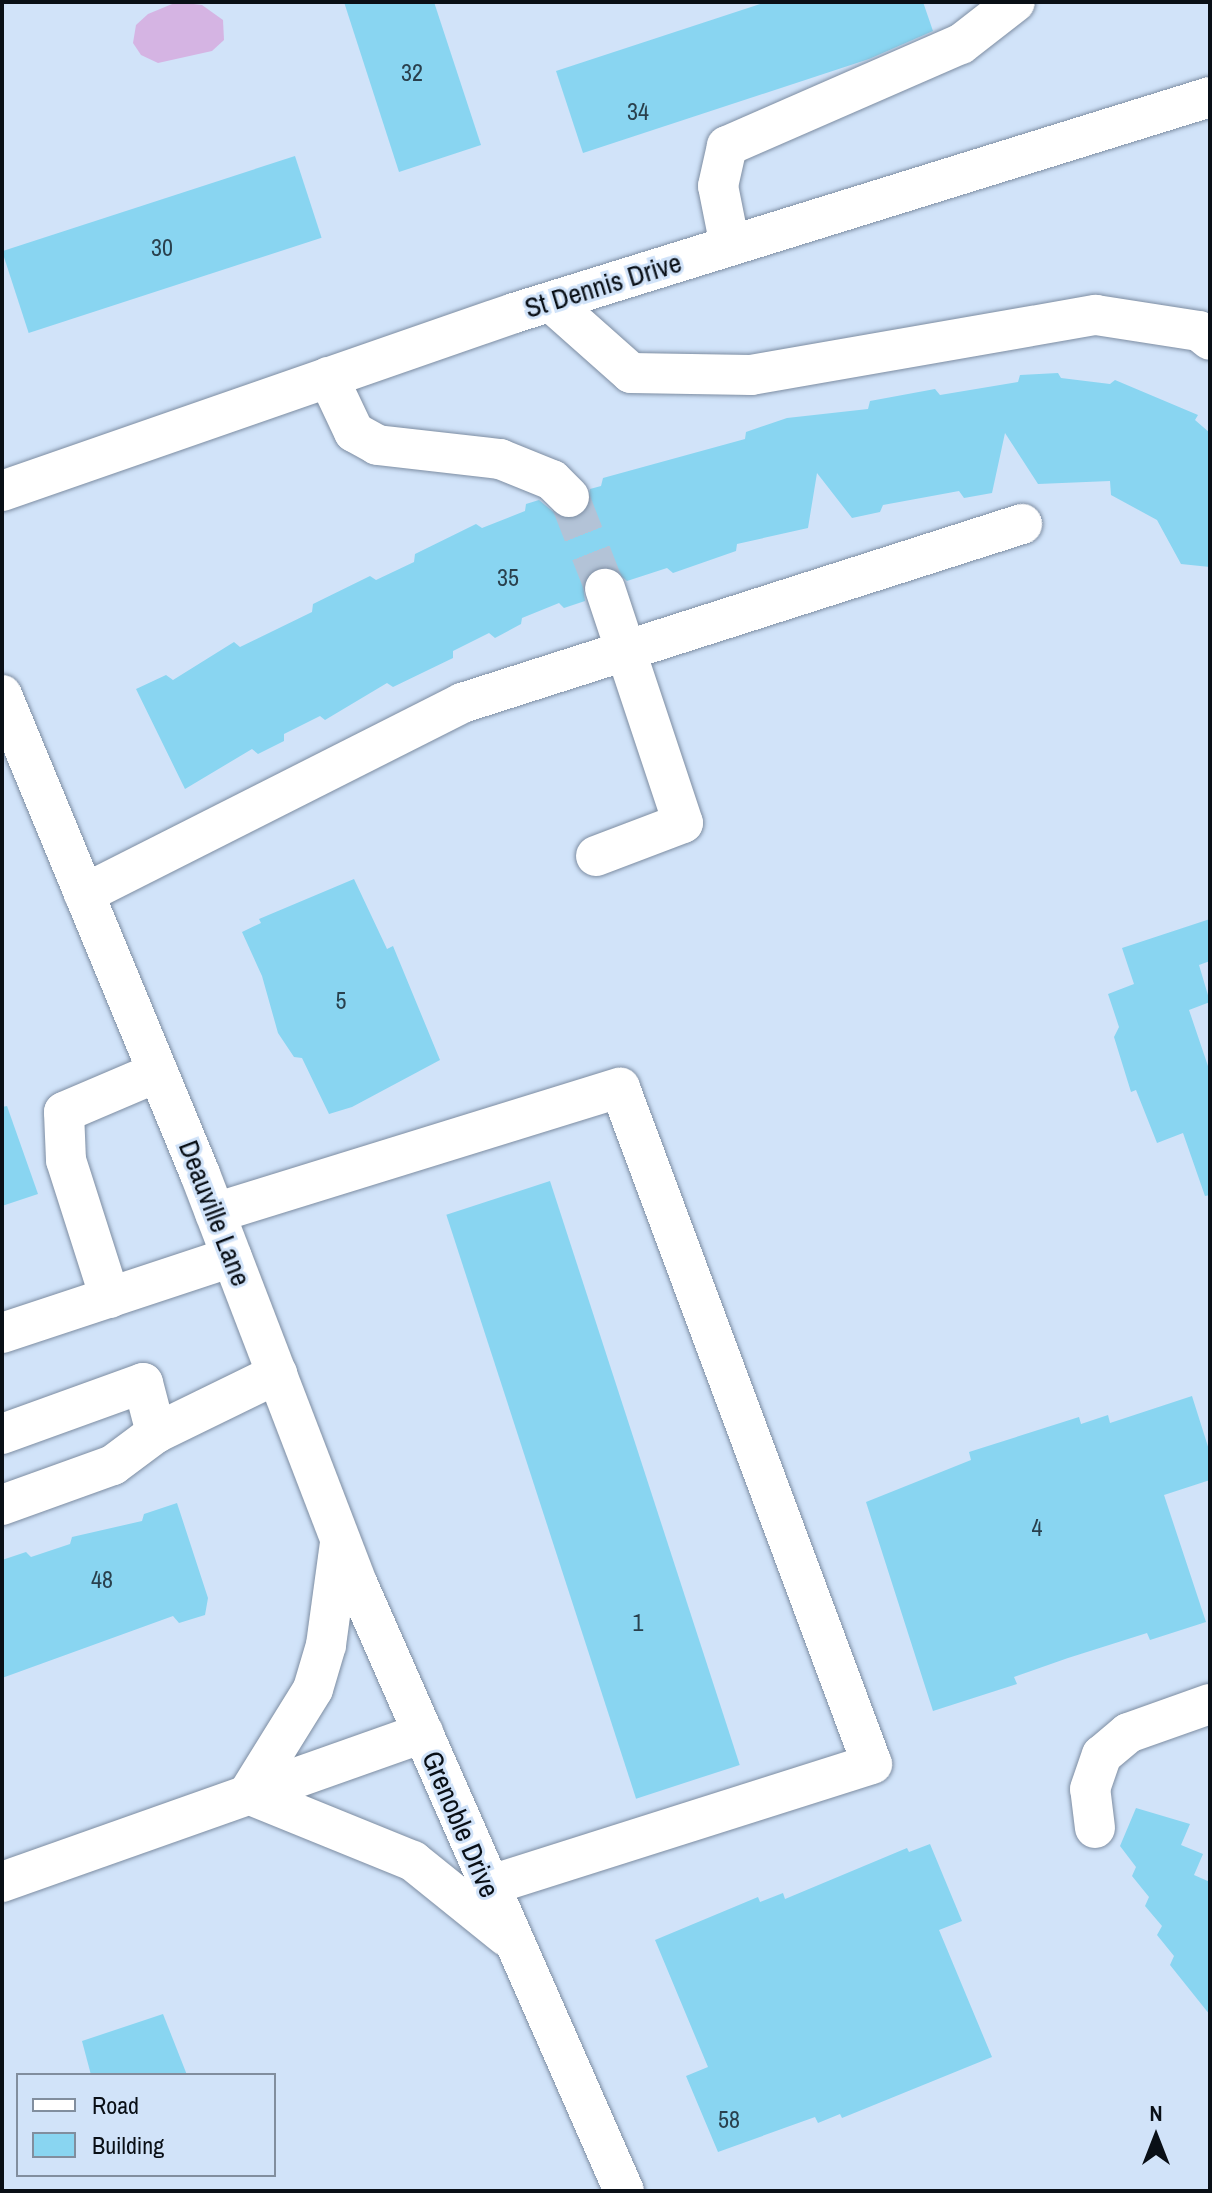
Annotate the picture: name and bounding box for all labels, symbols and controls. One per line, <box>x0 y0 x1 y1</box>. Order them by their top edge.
house number: 32 <box>401 59 423 87</box>
house number: 34 <box>627 98 649 126</box>
house number: 30 <box>151 234 173 262</box>
street label: St Dennis Drive <box>521 245 685 325</box>
house number: 35 <box>497 564 519 592</box>
house number: 5 <box>336 987 346 1015</box>
street label: Deauville Lane <box>172 1135 258 1291</box>
house number: 4 <box>1032 1514 1042 1542</box>
house number: 48 <box>91 1566 113 1594</box>
house number: 1 <box>633 1609 643 1637</box>
street label: Grenoble Drive <box>415 1746 507 1902</box>
legend <box>16 2073 276 2177</box>
text: Road <box>92 2089 139 2121</box>
north arrow <box>1116 2097 1196 2177</box>
text: N <box>1149 2098 1163 2128</box>
house number: 58 <box>718 2106 740 2134</box>
text: Building <box>92 2129 164 2161</box>

